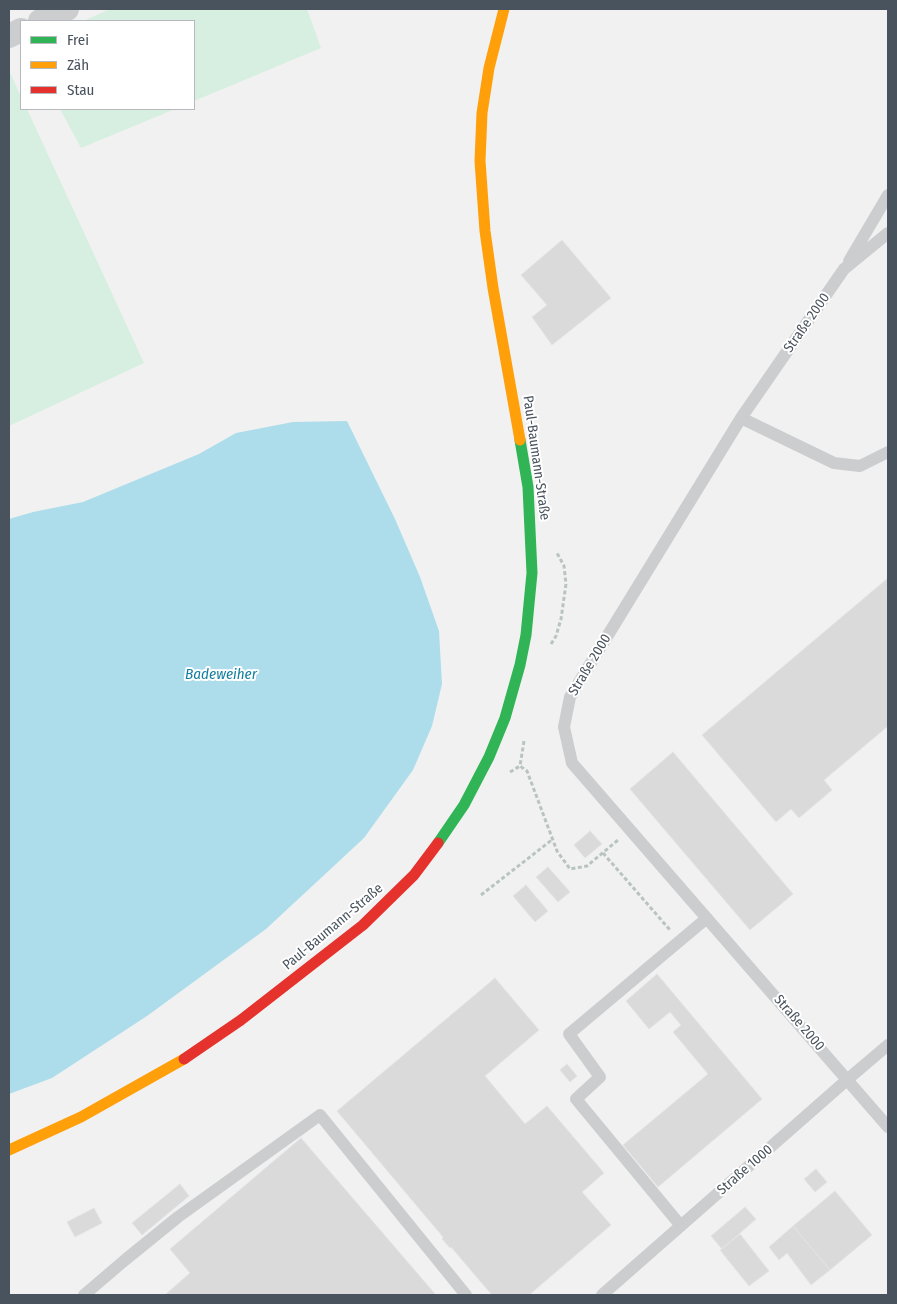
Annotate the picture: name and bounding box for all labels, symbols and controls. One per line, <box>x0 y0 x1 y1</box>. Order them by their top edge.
legend <box>20 20 195 110</box>
text: Frei <box>67 31 89 49</box>
text: Zäh <box>67 56 89 74</box>
text: Stau <box>67 81 94 99</box>
street label: Straße 2000 <box>780 290 834 356</box>
street label: Paul-Baumann-Straße <box>519 395 553 521</box>
street label: Straße 2000 <box>565 631 615 699</box>
water label: Badeweiher <box>185 666 257 684</box>
street label: Paul-Baumann-Straße <box>280 880 386 974</box>
street label: Straße 2000 <box>770 992 828 1054</box>
street label: Straße 1000 <box>714 1141 776 1199</box>

